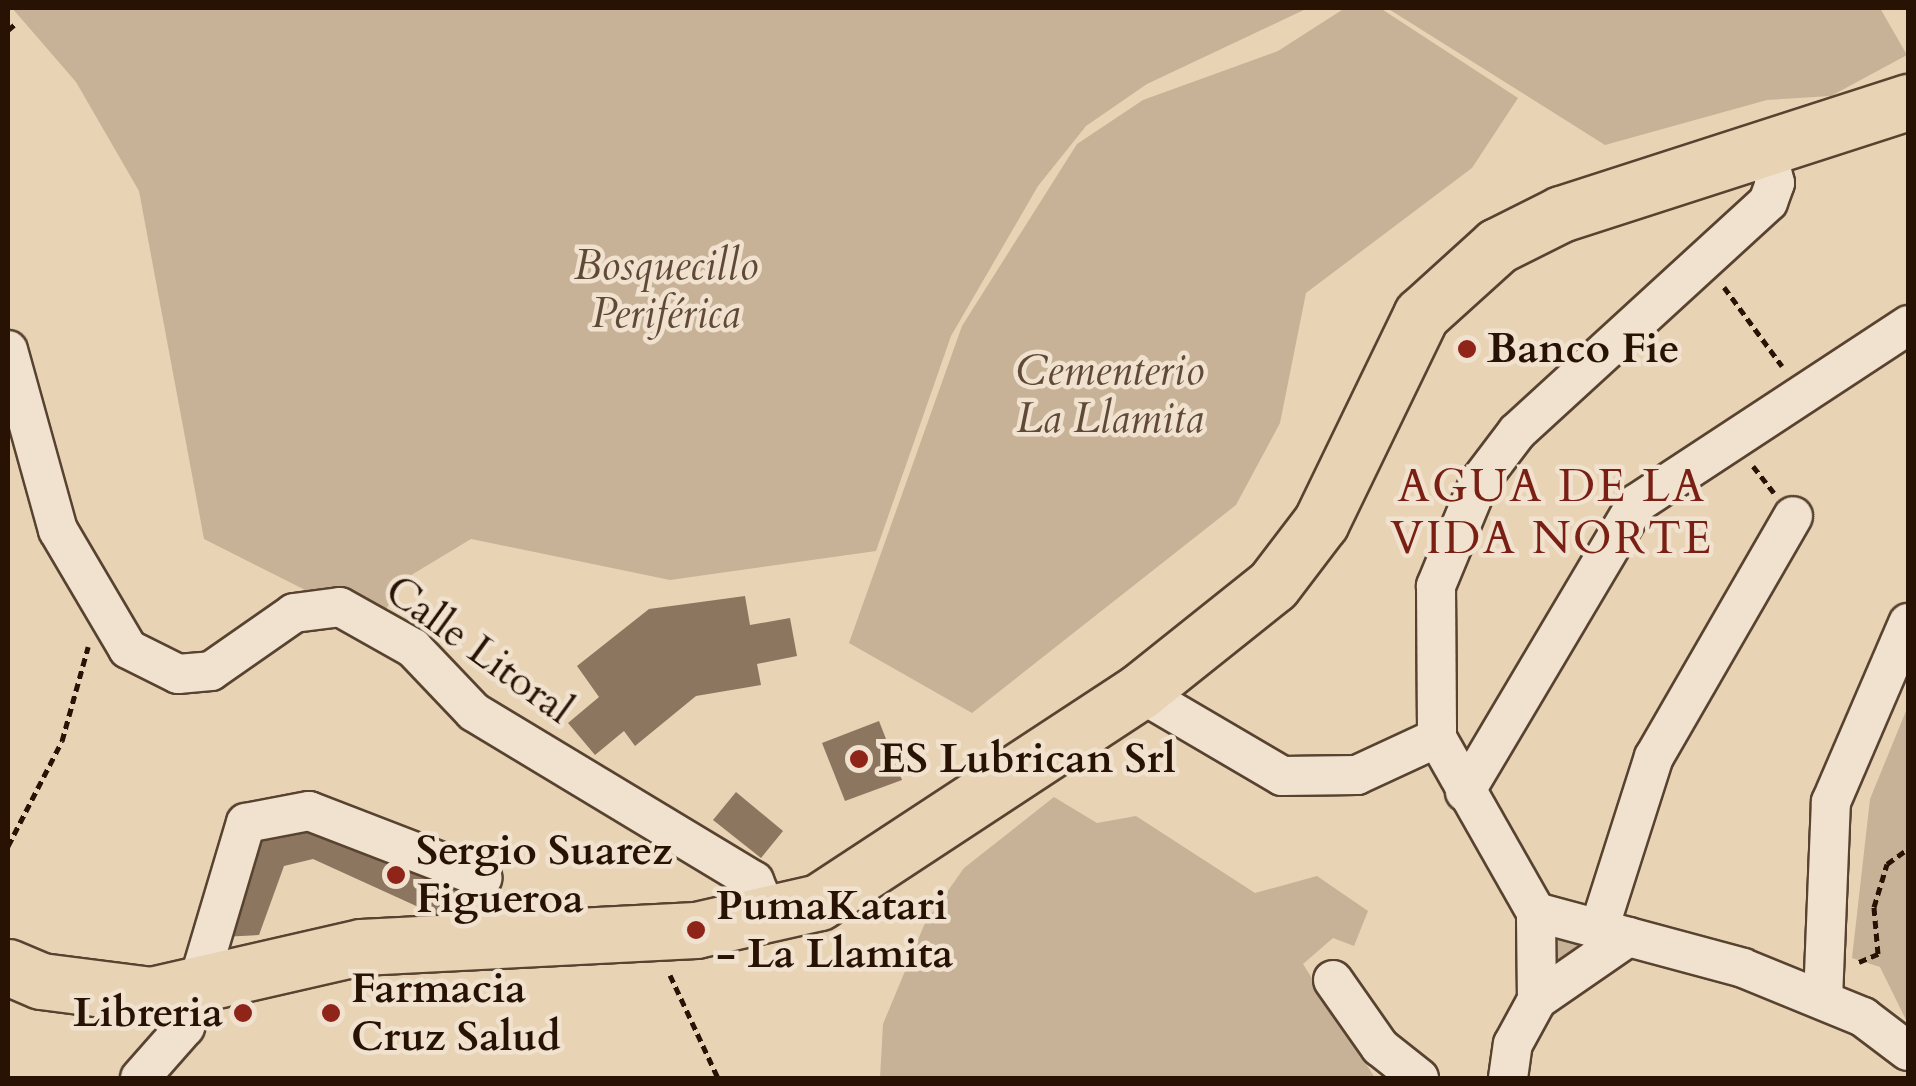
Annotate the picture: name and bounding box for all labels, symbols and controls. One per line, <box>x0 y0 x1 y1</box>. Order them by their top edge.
park label: Bosquecillo Periférica <box>574 241 758 340</box>
place label: Banco Fie <box>1487 324 1679 374</box>
marker: Banco Fie <box>1456 338 1478 360</box>
park label: Cementerio La Llamita <box>1016 346 1204 444</box>
district label: AGUA DE LA VIDA NORTE <box>1390 460 1714 566</box>
street label: Calle Litoral <box>375 565 583 735</box>
place label: ES Lubrican Srl <box>879 734 1176 784</box>
marker: ES Lubrican Srl <box>848 748 870 770</box>
place label: Sergio Suarez Figueroa <box>416 826 673 924</box>
marker: Sergio Suarez Figueroa <box>385 864 407 886</box>
place label: PumaKatari - La Llamita <box>716 881 953 979</box>
marker: PumaKatari - La Llamita <box>685 919 707 941</box>
place label: Farmacia Cruz Salud <box>351 964 561 1062</box>
place label: Libreria <box>73 988 223 1038</box>
marker: Libreria <box>232 1002 254 1024</box>
marker: Farmacia Cruz Salud <box>320 1002 342 1024</box>

